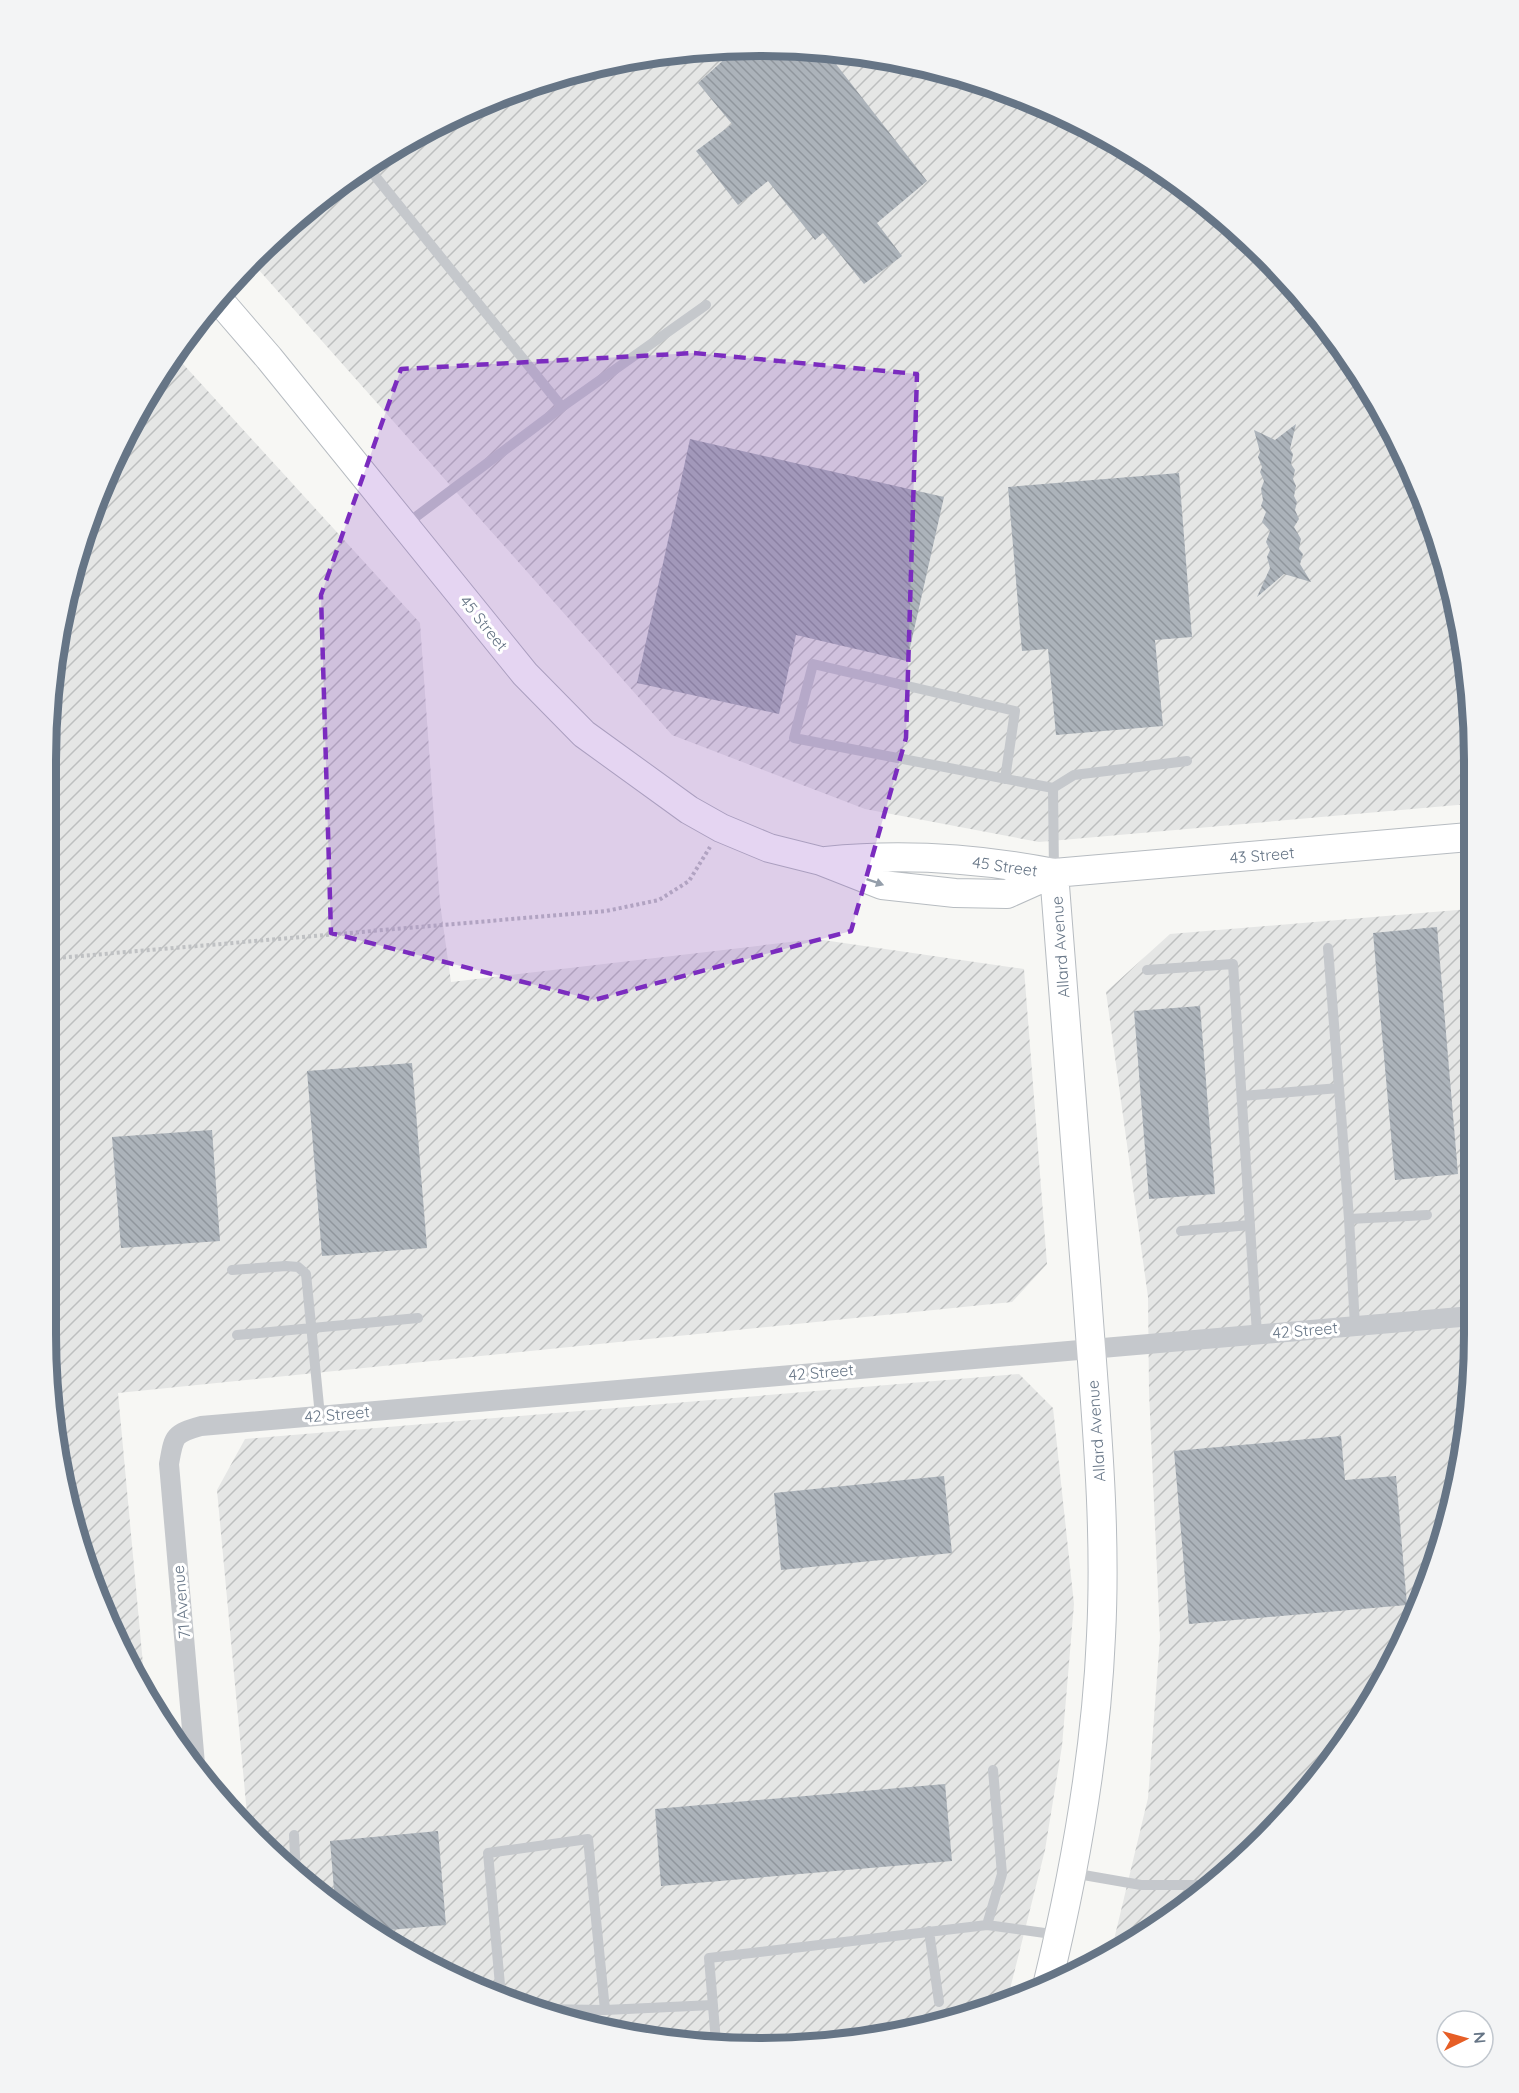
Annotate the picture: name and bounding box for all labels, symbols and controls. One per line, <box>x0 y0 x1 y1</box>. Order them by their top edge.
street label: 45 Street <box>456 591 512 655</box>
street label: 43 Street <box>1229 842 1295 868</box>
street label: 45 Street <box>971 852 1039 880</box>
one-way arrow <box>866 877 884 887</box>
street label: Allard Avenue <box>1046 895 1074 999</box>
street label: 42 Street <box>1272 1317 1338 1343</box>
street label: 42 Street <box>788 1359 854 1385</box>
street label: Allard Avenue <box>1082 1379 1110 1483</box>
street label: 42 Street <box>304 1401 370 1427</box>
street label: 71 Avenue <box>168 1564 194 1640</box>
north arrow <box>1435 2009 1495 2069</box>
text: N <box>1469 2031 1490 2044</box>

